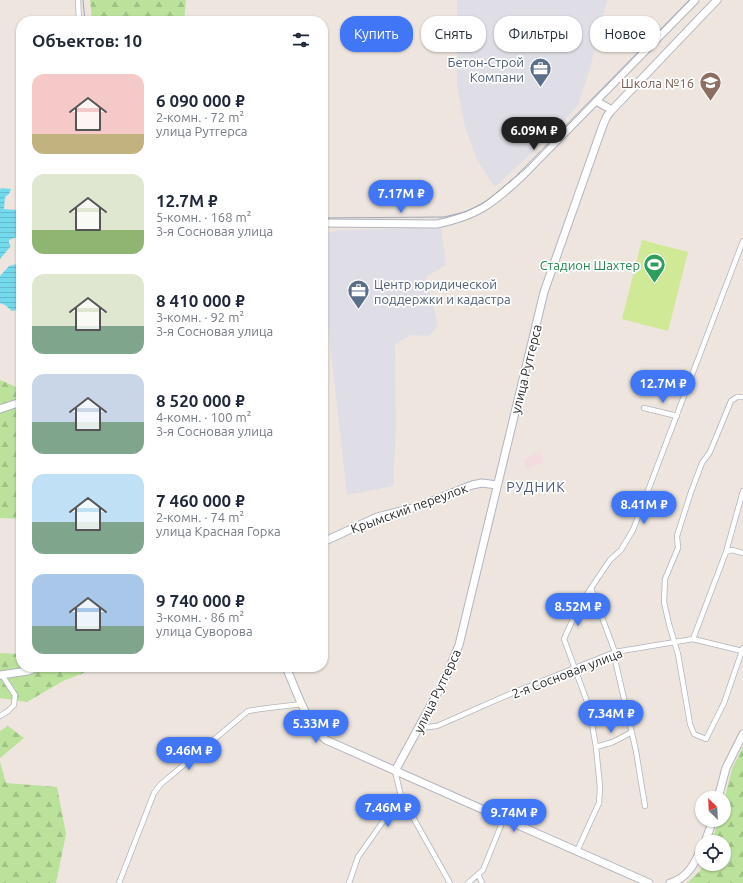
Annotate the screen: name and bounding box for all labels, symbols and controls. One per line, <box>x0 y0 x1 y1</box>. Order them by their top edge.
chip: Купить <box>340 16 413 52</box>
chip: Снять <box>421 16 486 52</box>
chip: Фильтры <box>494 16 582 52</box>
chip: Новое <box>590 16 660 52</box>
icon: filters <box>290 29 312 51</box>
text: Объектов: 10 <box>32 31 142 50</box>
place label: Бетон-Строй Компани <box>447 55 524 84</box>
office icon: Бетон-Строй Компани <box>527 56 553 89</box>
school or university icon: Школа №16 <box>697 70 723 103</box>
place label: Школа №16 <box>621 76 694 90</box>
icon: home <box>64 90 112 138</box>
text: 6 090 000 ₽ <box>156 91 245 110</box>
text: 2-комн. · 72 m² <box>156 110 244 124</box>
pin: 6.09M ₽ <box>497 117 571 151</box>
text: 6.09M ₽ <box>510 123 558 137</box>
text: улица Рутгерса <box>156 124 248 138</box>
pin: 7.17M ₽ <box>364 180 438 214</box>
text: 7.17M ₽ <box>377 186 425 200</box>
icon: home <box>64 190 112 238</box>
text: 12.7M ₽ <box>156 191 218 210</box>
text: 5-комн. · 168 m² <box>156 210 251 224</box>
text: 3-я Сосновая улица <box>156 224 273 238</box>
sports icon: Стадион Шахтер <box>642 252 668 285</box>
place label: Стадион Шахтер <box>540 258 640 272</box>
place label: Центр юридической поддержки и кадастра <box>374 277 511 306</box>
office icon: Центр юридической поддержки и кадастра <box>345 278 371 311</box>
icon: home <box>64 290 112 338</box>
text: 8 410 000 ₽ <box>156 291 245 310</box>
text: 3-комн. · 92 m² <box>156 310 244 324</box>
street label: улица Рутгерса <box>508 323 544 415</box>
text: 3-я Сосновая улица <box>156 324 273 338</box>
pin: 12.7M ₽ <box>626 370 700 404</box>
text: 12.7M ₽ <box>639 376 687 390</box>
icon: home <box>64 390 112 438</box>
text: 8 520 000 ₽ <box>156 391 245 410</box>
text: 4-комн. · 100 m² <box>156 410 251 424</box>
text: 3-я Сосновая улица <box>156 424 273 438</box>
district label: РУДНИК <box>506 479 566 495</box>
street label: Крымский переулок <box>349 480 470 536</box>
icon: home <box>64 490 112 538</box>
text: 7 460 000 ₽ <box>156 491 245 510</box>
pin: 8.41M ₽ <box>607 491 681 525</box>
text: 8.41M ₽ <box>620 497 668 511</box>
text: 2-комн. · 74 m² <box>156 510 244 524</box>
text: улица Красная Горка <box>156 524 281 538</box>
icon: home <box>64 590 112 638</box>
text: 9 740 000 ₽ <box>156 591 245 610</box>
pin: 8.52M ₽ <box>541 593 615 627</box>
text: 8.52M ₽ <box>554 599 602 613</box>
text: 3-комн. · 86 m² <box>156 610 244 624</box>
text: улица Суворова <box>156 624 253 638</box>
street label: 2-я Сосновая улица <box>510 645 624 701</box>
street label: улица Рутгерса <box>411 647 463 735</box>
pin: 7.34M ₽ <box>574 700 648 734</box>
text: 7.34M ₽ <box>587 706 635 720</box>
pin: 5.33M ₽ <box>279 710 353 744</box>
text: 5.33M ₽ <box>292 716 340 730</box>
pin: 9.46M ₽ <box>152 737 226 771</box>
text: 9.46M ₽ <box>165 743 213 757</box>
north arrow <box>695 791 731 827</box>
map controls <box>695 791 731 871</box>
pin: 7.46M ₽ <box>351 794 425 828</box>
pin: 9.74M ₽ <box>477 799 551 833</box>
text: 7.46M ₽ <box>364 800 412 814</box>
text: 9.74M ₽ <box>490 805 538 819</box>
button: locate <box>695 835 731 871</box>

